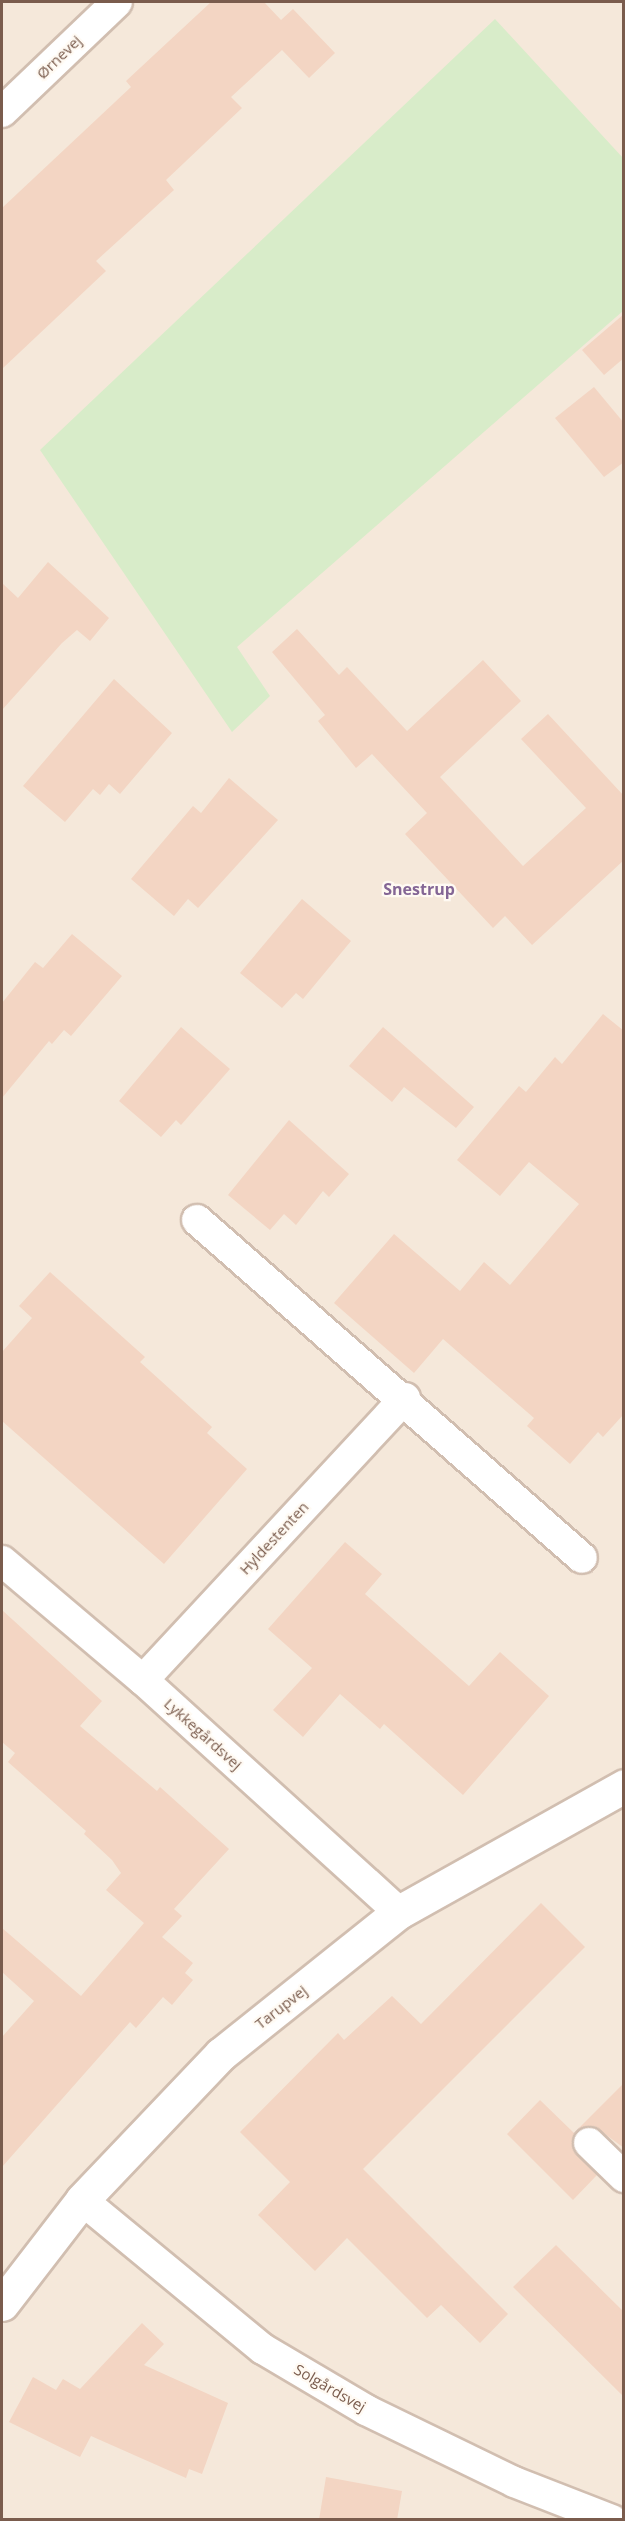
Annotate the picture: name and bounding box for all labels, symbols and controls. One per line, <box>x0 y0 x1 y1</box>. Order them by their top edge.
street label: Ørnevej <box>33 31 85 83</box>
district label: Snestrup <box>383 879 455 899</box>
street label: Hyldestenten <box>236 1498 312 1578</box>
street label: Lykkegårdsvej <box>161 1694 245 1774</box>
street label: Tarupvej <box>252 1981 310 2033</box>
street label: Solgårdsvej <box>291 2360 369 2416</box>

